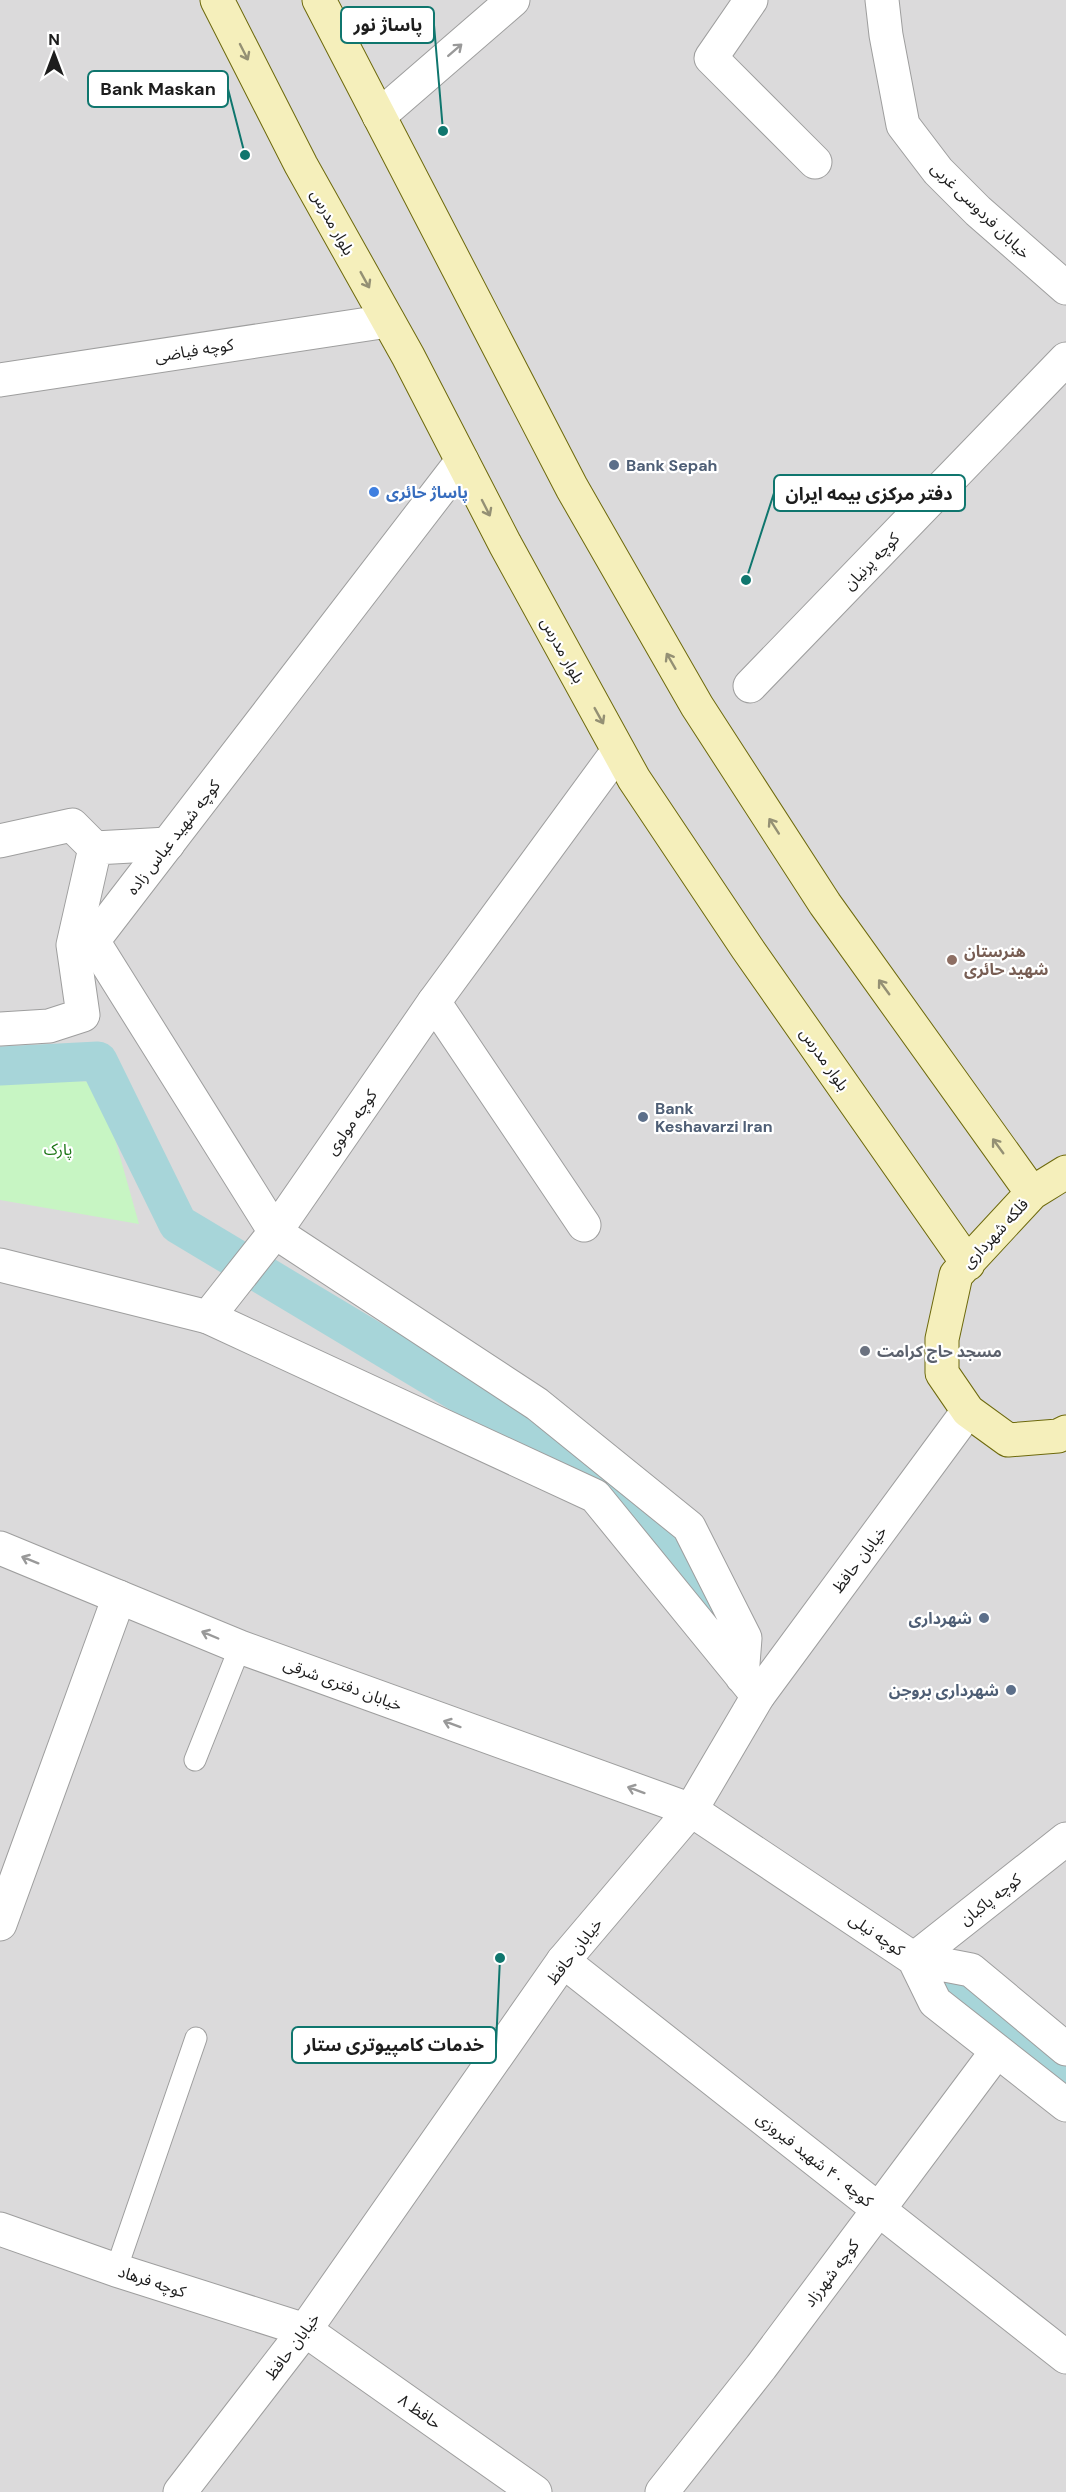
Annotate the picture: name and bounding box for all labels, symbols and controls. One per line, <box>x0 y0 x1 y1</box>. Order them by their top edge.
callout: پاساژ نور <box>341 7 434 43</box>
text: پاساژ نور <box>352 13 423 37</box>
north arrow <box>24 24 84 84</box>
text: N <box>48 29 60 50</box>
one-way arrow <box>238 43 250 61</box>
one-way arrow <box>447 44 463 57</box>
callout: Bank Maskan <box>88 71 228 107</box>
text: Bank Maskan <box>100 77 216 101</box>
street label: خیابان فردوسی غربی <box>926 157 1035 263</box>
street label: بلوار مدرس <box>306 186 359 259</box>
one-way arrow <box>359 271 371 288</box>
street label: کوچه فیاضی <box>153 334 235 367</box>
place label: Bank Sepah <box>626 455 718 476</box>
marker: Bank Sepah <box>607 458 621 472</box>
callout: دفتر مرکزی بیمه ایران <box>774 475 965 511</box>
place label: پاساژ حائری <box>386 482 468 503</box>
text: دفتر مرکزی بیمه ایران <box>785 482 953 506</box>
marker: پاساژ حائری <box>367 485 381 499</box>
one-way arrow <box>481 498 492 516</box>
street label: کوچه پرنیان <box>839 528 904 595</box>
street label: بلوار مدرس <box>536 614 589 687</box>
one-way arrow <box>665 652 676 670</box>
one-way arrow <box>593 707 605 724</box>
street label: کوچه شهید عباس زاده <box>122 775 225 899</box>
one-way arrow <box>768 818 780 835</box>
place label: هنرستان شهید حائری <box>964 941 1048 980</box>
marker: هنرستان شهید حائری <box>945 953 959 967</box>
one-way arrow <box>878 979 890 996</box>
street label: بلوار مدرس <box>795 1024 854 1095</box>
street label: کوچه مولوی <box>321 1085 382 1159</box>
place label: Bank Keshavarzi Iran <box>655 1098 773 1137</box>
marker: Bank Keshavarzi Iran <box>636 1110 650 1124</box>
one-way arrow <box>991 1138 1004 1154</box>
park label: پارک <box>44 1139 72 1160</box>
street label: فلکه شهرداری <box>958 1194 1033 1273</box>
place label: مسجد حاج کرامت <box>877 1341 1002 1363</box>
marker: مسجد حاج کرامت <box>858 1344 872 1358</box>
street label: خیابان حافظ <box>827 1522 891 1597</box>
one-way arrow <box>21 1554 40 1565</box>
place label: شهرداری <box>909 1608 972 1629</box>
marker: شهرداری <box>977 1611 991 1625</box>
one-way arrow <box>201 1629 220 1640</box>
street label: خیابان دفتری شرقی <box>280 1653 405 1716</box>
place label: شهرداری بروجن <box>889 1680 999 1701</box>
marker: شهرداری بروجن <box>1004 1683 1018 1697</box>
one-way arrow <box>443 1717 462 1728</box>
one-way arrow <box>627 1783 646 1794</box>
street label: کوچه پاکبان <box>955 1868 1026 1930</box>
street label: کوچه نیلی <box>845 1908 909 1961</box>
street label: خیابان حافظ <box>542 1914 607 1989</box>
callout: خدمات کامپیوتری ستار <box>292 2027 496 2063</box>
text: خدمات کامپیوتری ستار <box>303 2033 484 2057</box>
street label: کوچه ۴۰ شهید فیروزی <box>752 2107 878 2212</box>
street label: کوچه شهرزاد <box>799 2235 864 2311</box>
street label: کوچه فرهاد <box>115 2261 189 2302</box>
street label: خیابان حافظ <box>260 2309 324 2384</box>
street label: حافظ ۸ <box>394 2389 445 2434</box>

